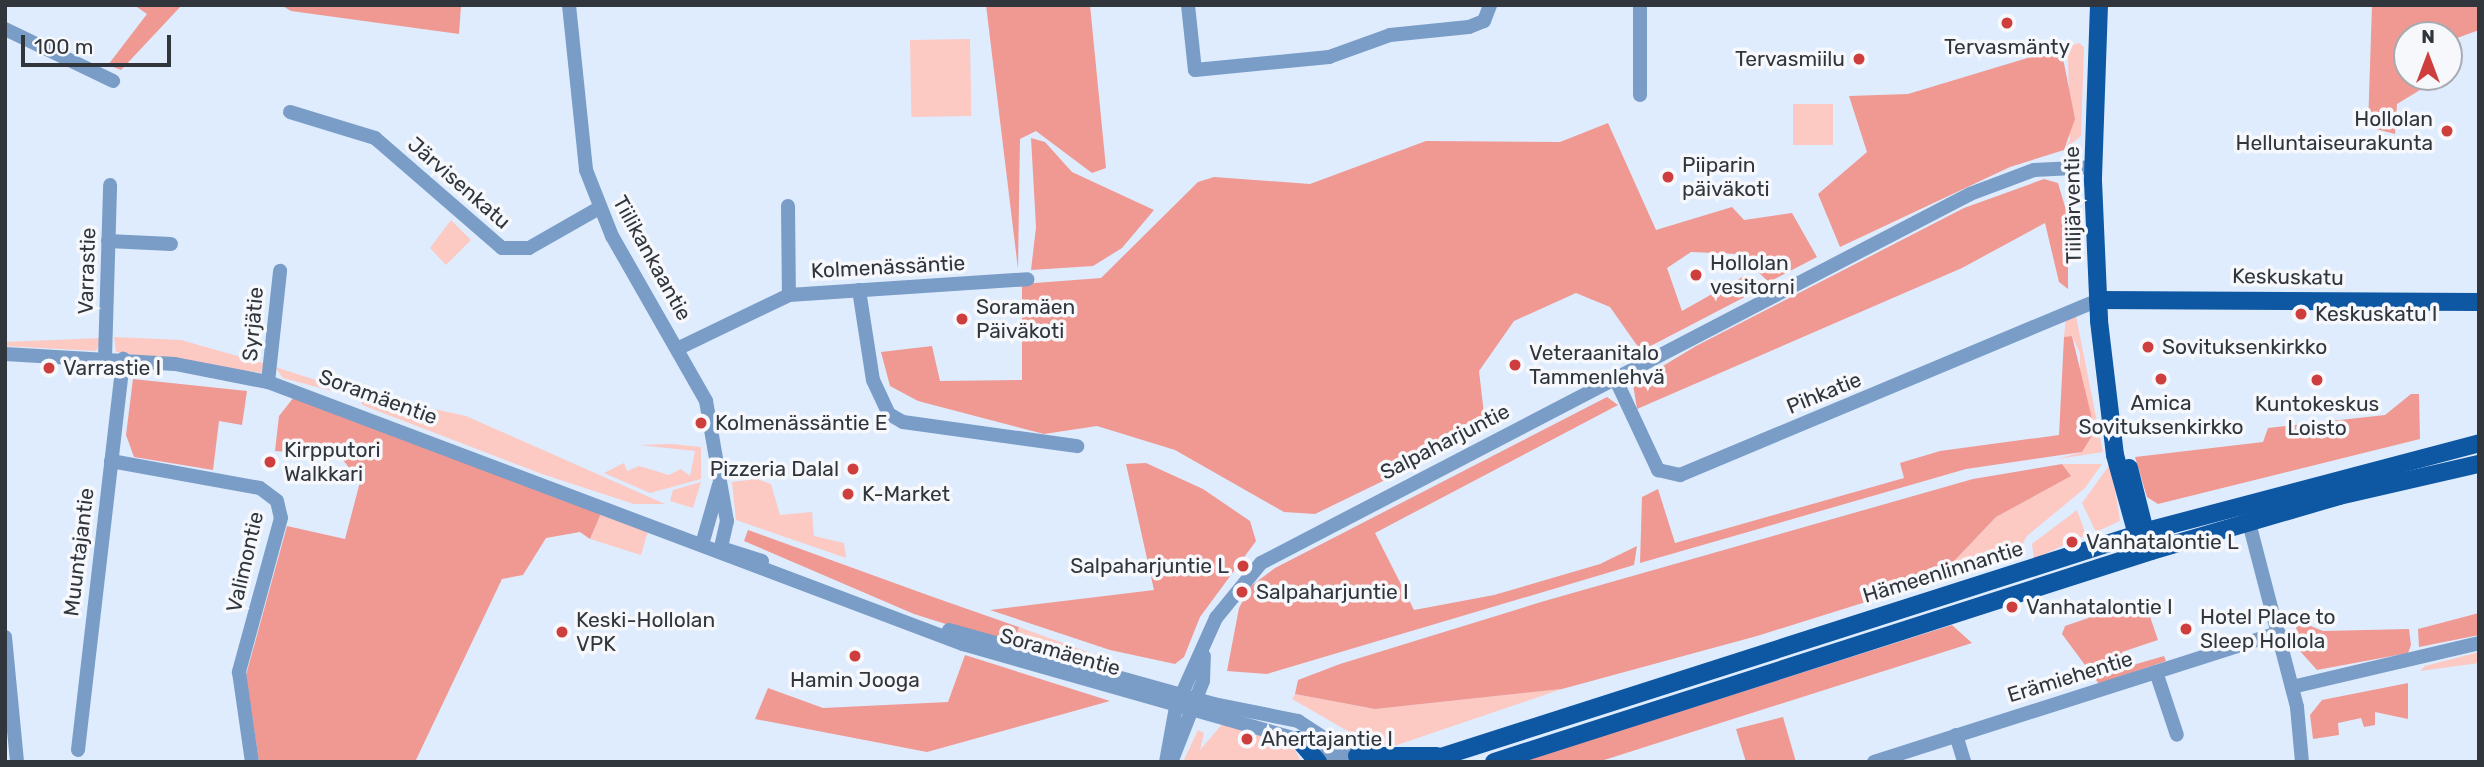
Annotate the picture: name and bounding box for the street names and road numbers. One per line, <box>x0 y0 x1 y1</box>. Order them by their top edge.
street label: Järvisenkatu <box>403 132 515 234</box>
street label: Tiilijärventie <box>2059 146 2087 264</box>
street label: Tiilikankaantie <box>607 191 697 325</box>
street label: Varrastie <box>73 227 101 315</box>
street label: Kolmenässäntie <box>810 250 966 284</box>
street label: Keskuskatu <box>2232 263 2344 291</box>
street label: Syrjätie <box>237 286 269 362</box>
street label: Soramäentie <box>315 364 441 430</box>
street label: Pihkatie <box>1783 367 1865 419</box>
street label: Salpaharjuntie <box>1376 399 1514 485</box>
street label: Muuntajantie <box>59 486 99 618</box>
street label: Valimontie <box>221 509 269 615</box>
street label: Hämeenlinnantie <box>1860 536 2026 608</box>
street label: Soramäentie <box>997 623 1123 681</box>
street label: Erämiehentie <box>2004 646 2136 708</box>

